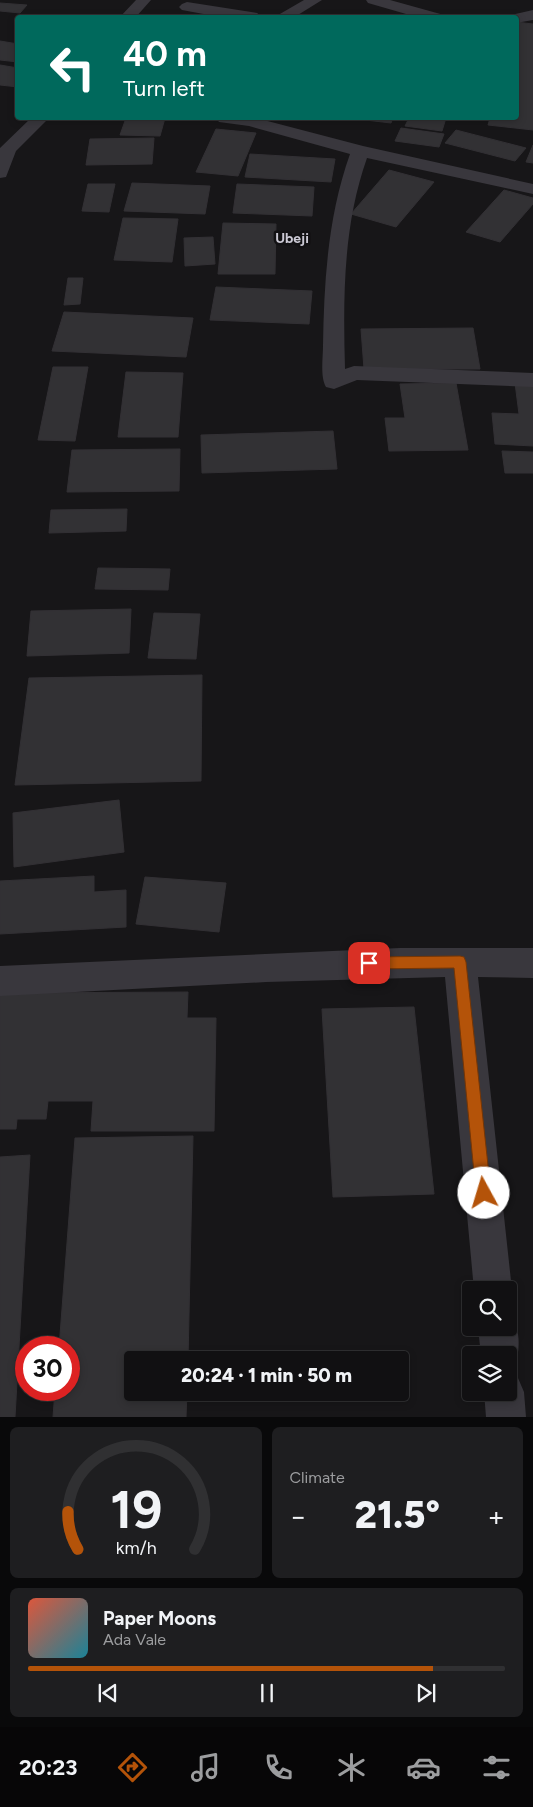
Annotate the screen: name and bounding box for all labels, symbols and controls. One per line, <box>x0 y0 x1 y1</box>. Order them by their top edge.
text: 40 m <box>123 33 207 75</box>
icon: left <box>40 35 105 100</box>
text: Turn left <box>123 75 205 102</box>
district label: Ubeji <box>275 230 309 247</box>
pin <box>348 942 390 984</box>
icon: arrive <box>355 949 383 977</box>
position arrow <box>457 1166 509 1218</box>
map controls <box>462 1281 517 1401</box>
button: search <box>462 1281 517 1336</box>
speed limit sign: 30 <box>15 1336 80 1401</box>
button: layers <box>462 1346 517 1401</box>
text: 20:24 · 1 min · 50 m <box>181 1364 352 1387</box>
text: Climate <box>290 1468 345 1487</box>
text: 19 <box>110 1479 162 1541</box>
text: 21.5° <box>355 1492 440 1538</box>
text: − <box>290 1499 307 1533</box>
text: + <box>488 1499 505 1533</box>
text: km/h <box>115 1537 156 1558</box>
text: Paper Moons <box>103 1607 216 1630</box>
text: Ada Vale <box>103 1630 166 1649</box>
icon: previous <box>94 1679 122 1707</box>
icon: pause <box>253 1679 281 1707</box>
icon: next <box>412 1679 440 1707</box>
icon: directions <box>115 1750 150 1785</box>
icon: music <box>188 1750 223 1785</box>
icon: phone <box>261 1750 296 1785</box>
icon: climate <box>334 1750 369 1785</box>
icon: car <box>406 1750 441 1785</box>
icon: filters <box>479 1750 514 1785</box>
text: 20:23 <box>19 1754 77 1781</box>

